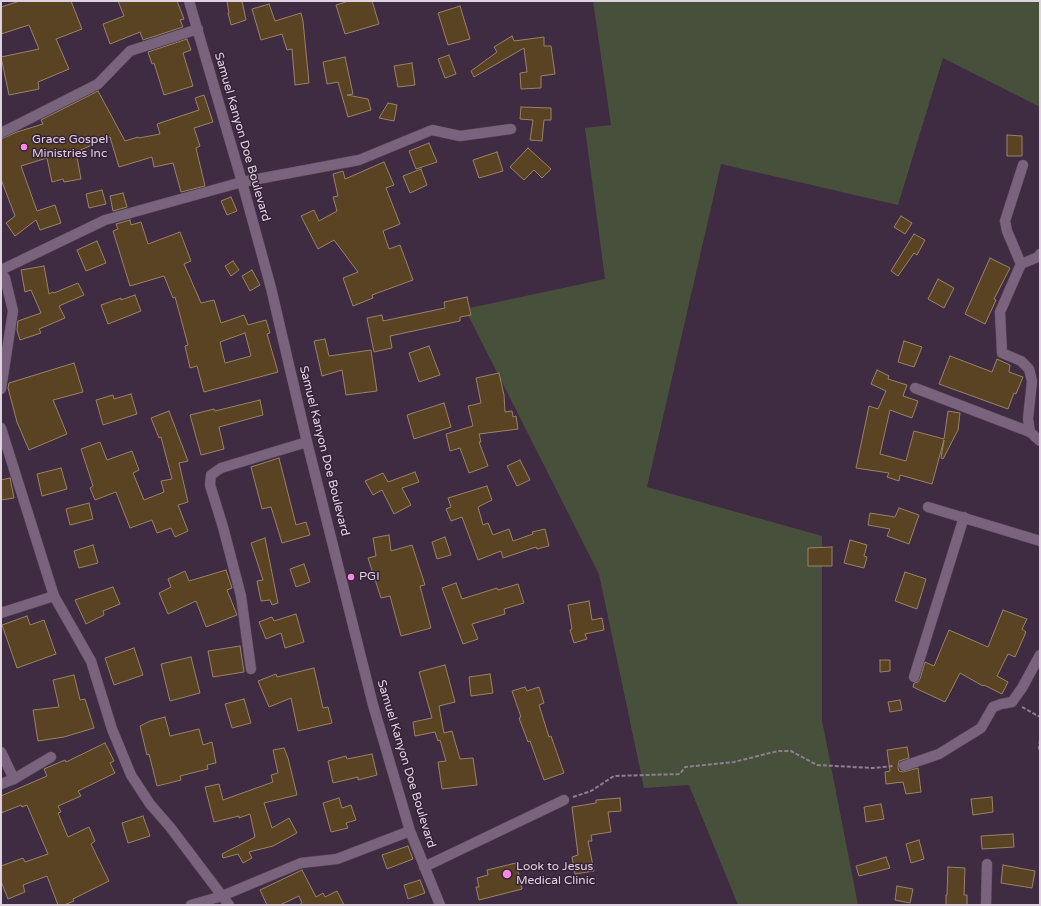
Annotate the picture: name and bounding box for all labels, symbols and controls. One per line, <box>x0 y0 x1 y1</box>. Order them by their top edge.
street label: Samuel Kanyon Doe Boulevard <box>211 51 273 223</box>
place label: Grace Gospel Ministries Inc <box>32 133 108 161</box>
marker: Grace Gospel Ministries Inc <box>19 142 29 152</box>
street label: Samuel Kanyon Doe Boulevard <box>296 364 352 538</box>
place label: PGI <box>359 570 380 584</box>
marker: PGI <box>346 572 356 582</box>
street label: Samuel Kanyon Doe Boulevard <box>374 678 438 850</box>
place label: Look to Jesus Medical Clinic <box>516 860 595 888</box>
marker: Look to Jesus Medical Clinic <box>501 868 513 880</box>

